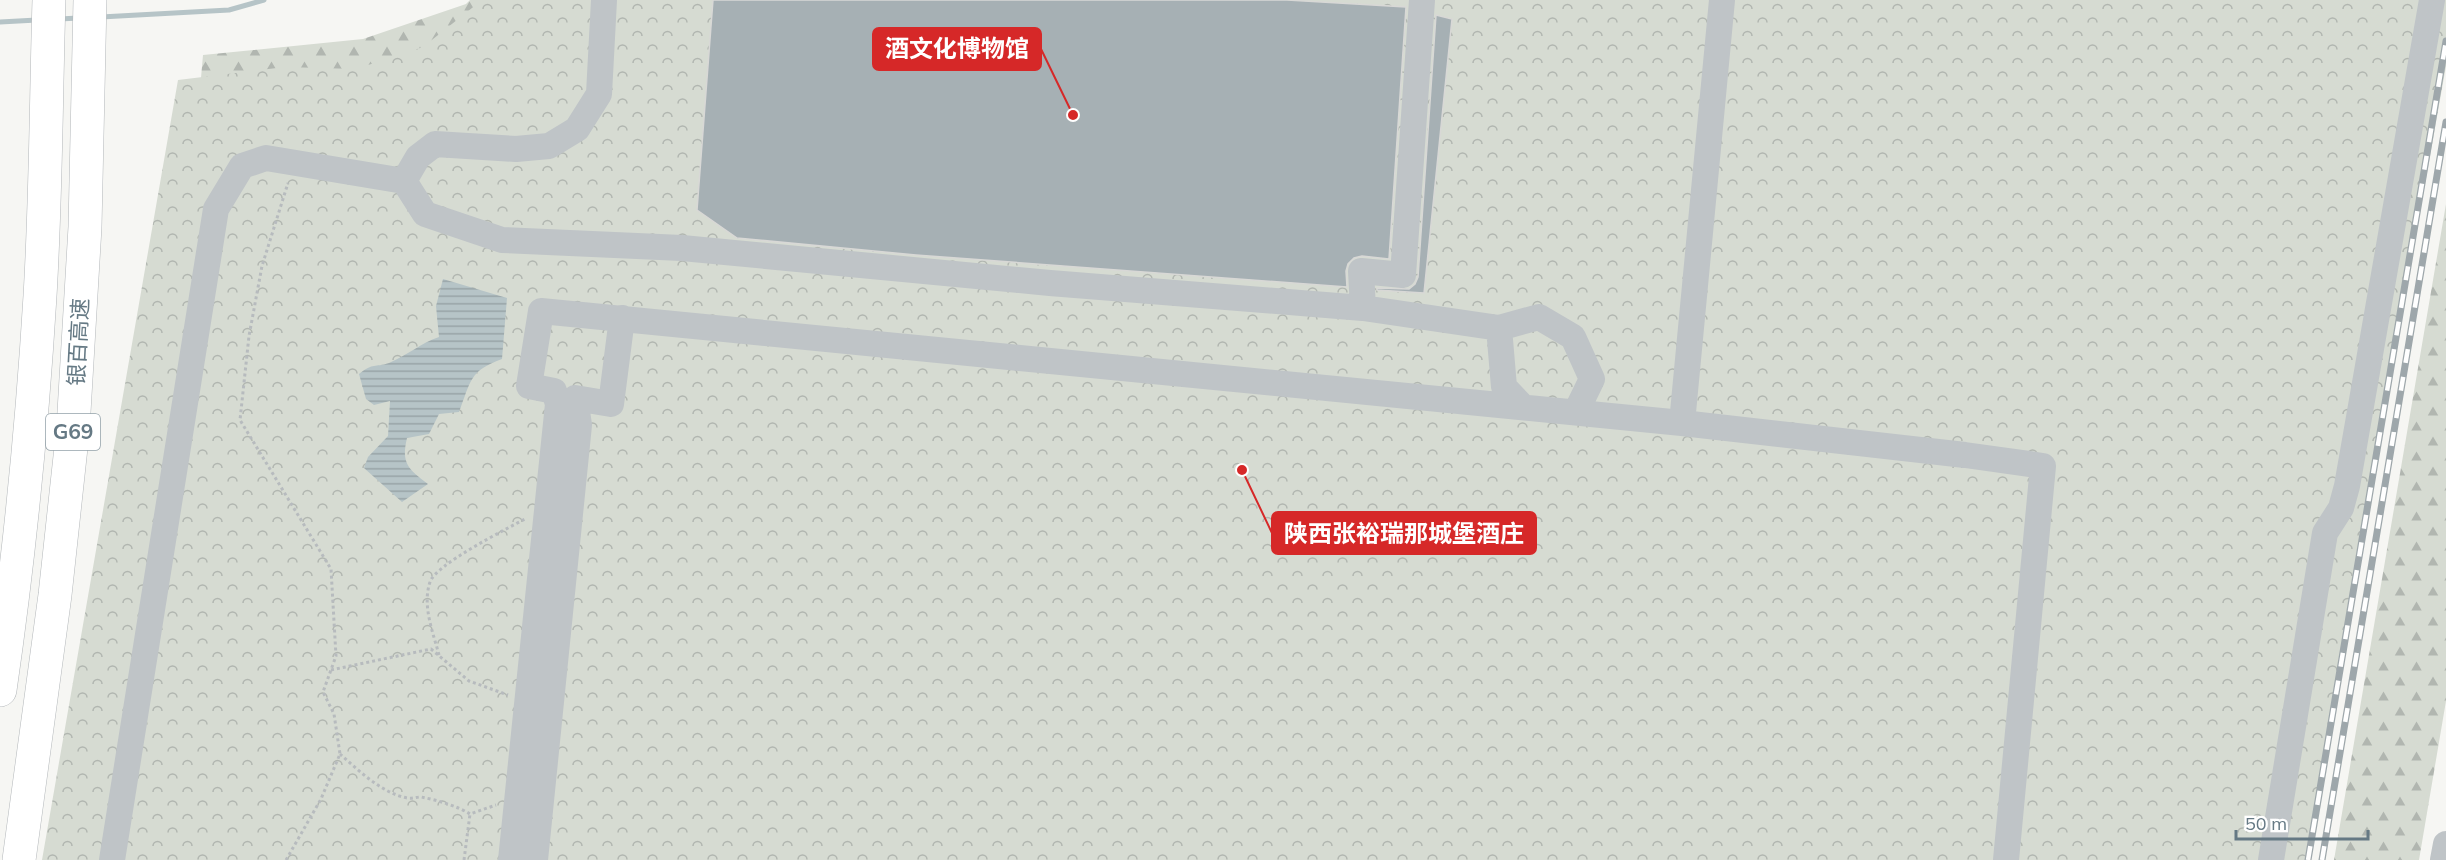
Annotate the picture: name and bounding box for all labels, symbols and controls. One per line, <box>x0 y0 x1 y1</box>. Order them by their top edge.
callout: 酒文化博物馆 <box>873 28 1041 70</box>
text: 酒文化博物馆 <box>885 33 1029 63</box>
street label: 银百高速 <box>62 297 94 387</box>
road number: G69 <box>46 414 100 450</box>
callout: 陕西张裕瑞那城堡酒庄 <box>1272 512 1536 554</box>
text: 陕西张裕瑞那城堡酒庄 <box>1284 518 1524 548</box>
scale bar <box>2236 803 2368 841</box>
text: 50 m <box>2245 812 2287 835</box>

